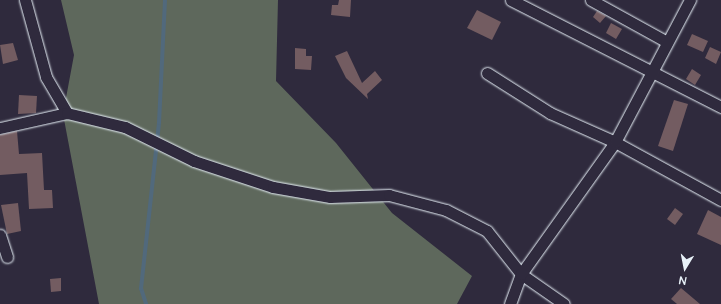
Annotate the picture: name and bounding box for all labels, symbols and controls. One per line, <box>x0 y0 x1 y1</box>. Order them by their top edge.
north arrow <box>665 248 705 288</box>
text: N <box>678 272 688 288</box>

